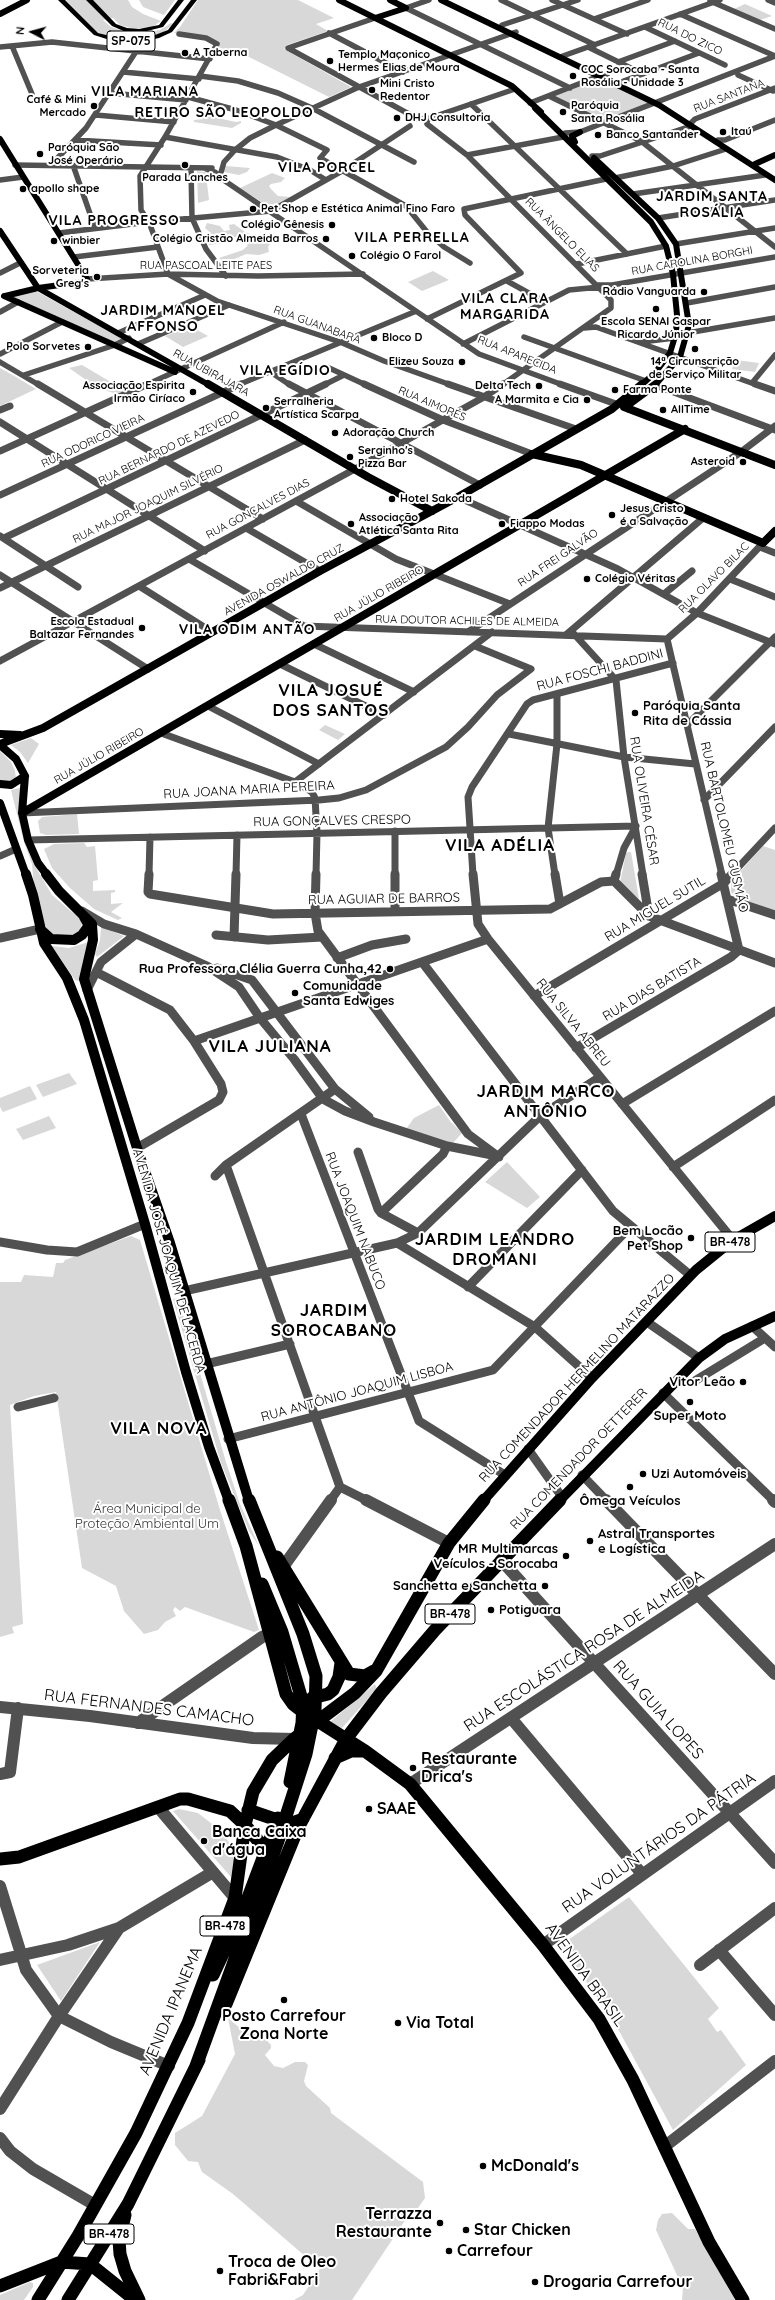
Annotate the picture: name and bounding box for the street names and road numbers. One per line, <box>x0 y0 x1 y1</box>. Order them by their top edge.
street label: RUA DO ZICO <box>656 16 724 58</box>
road number: SP-075 <box>107 31 155 51</box>
street label: RUA SANTANA <box>692 76 766 116</box>
street label: RUA ÂNGELO ELIAS <box>522 195 602 275</box>
street label: RUA CAROLINA BORGHI <box>630 244 754 278</box>
street label: RUA PASCOAL LEITE PAES <box>140 259 272 273</box>
street label: RUA GUANABARA <box>272 303 362 347</box>
street label: RUA APARECIDA <box>476 333 558 377</box>
street label: RUA UBIRAJARA <box>171 347 251 399</box>
street label: RUA AIMORÉS <box>396 384 468 424</box>
street label: RUA BERNARDO DE AZEVEDO <box>96 408 242 488</box>
street label: RUA ODORICO VIEIRA <box>39 411 147 471</box>
street label: RUA MAJOR JOAQUIM SILVÉRIO <box>71 462 225 546</box>
street label: RUA GONÇALVES DIAS <box>204 476 312 542</box>
street label: RUA FREI GALVÃO <box>515 526 601 590</box>
street label: RUA OLAVO BILAC <box>676 540 752 616</box>
street label: AVENIDA OSWALDO CRUZ <box>222 541 346 619</box>
street label: RUA JÚLIO RIBEIRO <box>332 563 426 625</box>
street label: RUA DOUTOR ACHILES DE ALMEIDA <box>375 613 559 629</box>
street label: RUA FOSCHI BADDINI <box>535 646 665 694</box>
street label: RUA JÚLIO RIBEIRO <box>52 725 146 787</box>
street label: RUA OLIVEIRA CÉSAR <box>626 736 662 866</box>
street label: RUA BARTOLOMEU GUSMÃO <box>697 740 751 914</box>
street label: RUA JOANA MARIA PEREIRA <box>163 778 335 802</box>
street label: RUA GONÇALVES CRESPO <box>253 812 411 830</box>
street label: RUA MIGUEL SUTIL <box>602 873 708 945</box>
street label: RUA AGUIAR DE BARROS <box>308 890 460 908</box>
street label: RUA DIAS BATISTA <box>600 954 704 1024</box>
street label: RUA SILVA ABREU <box>533 976 613 1070</box>
street label: AVENIDA JOSÉ JOAQUIM DE LACERDA <box>129 1147 209 1375</box>
street label: RUA JOAQUIM NABUCO <box>321 1150 389 1292</box>
road number: BR-478 <box>705 1232 755 1252</box>
street label: RUA COMENDADOR HERMELINO MATARAZZO <box>476 1270 678 1486</box>
street label: RUA ANTÔNIO JOAQUIM LISBOA <box>259 1359 455 1425</box>
street label: RUA COMENDADOR OETTERER <box>507 1385 651 1533</box>
street label: RUA ESCOLÁSTICA ROSA DE ALMEIDA <box>460 1566 708 1736</box>
road number: BR-478 <box>425 1604 475 1624</box>
street label: RUA GUIA LOPES <box>609 1657 707 1763</box>
street label: RUA FERNANDES CAMACHO <box>43 1686 255 1730</box>
street label: RUA VOLUNTÁRIOS DA PÁTRIA <box>559 1769 759 1917</box>
road number: BR-478 <box>200 1916 250 1936</box>
street label: AVENIDA BRASIL <box>541 1919 629 2031</box>
street label: AVENIDA IPANEMA <box>135 1944 207 2078</box>
road number: BR-478 <box>84 2224 134 2244</box>

